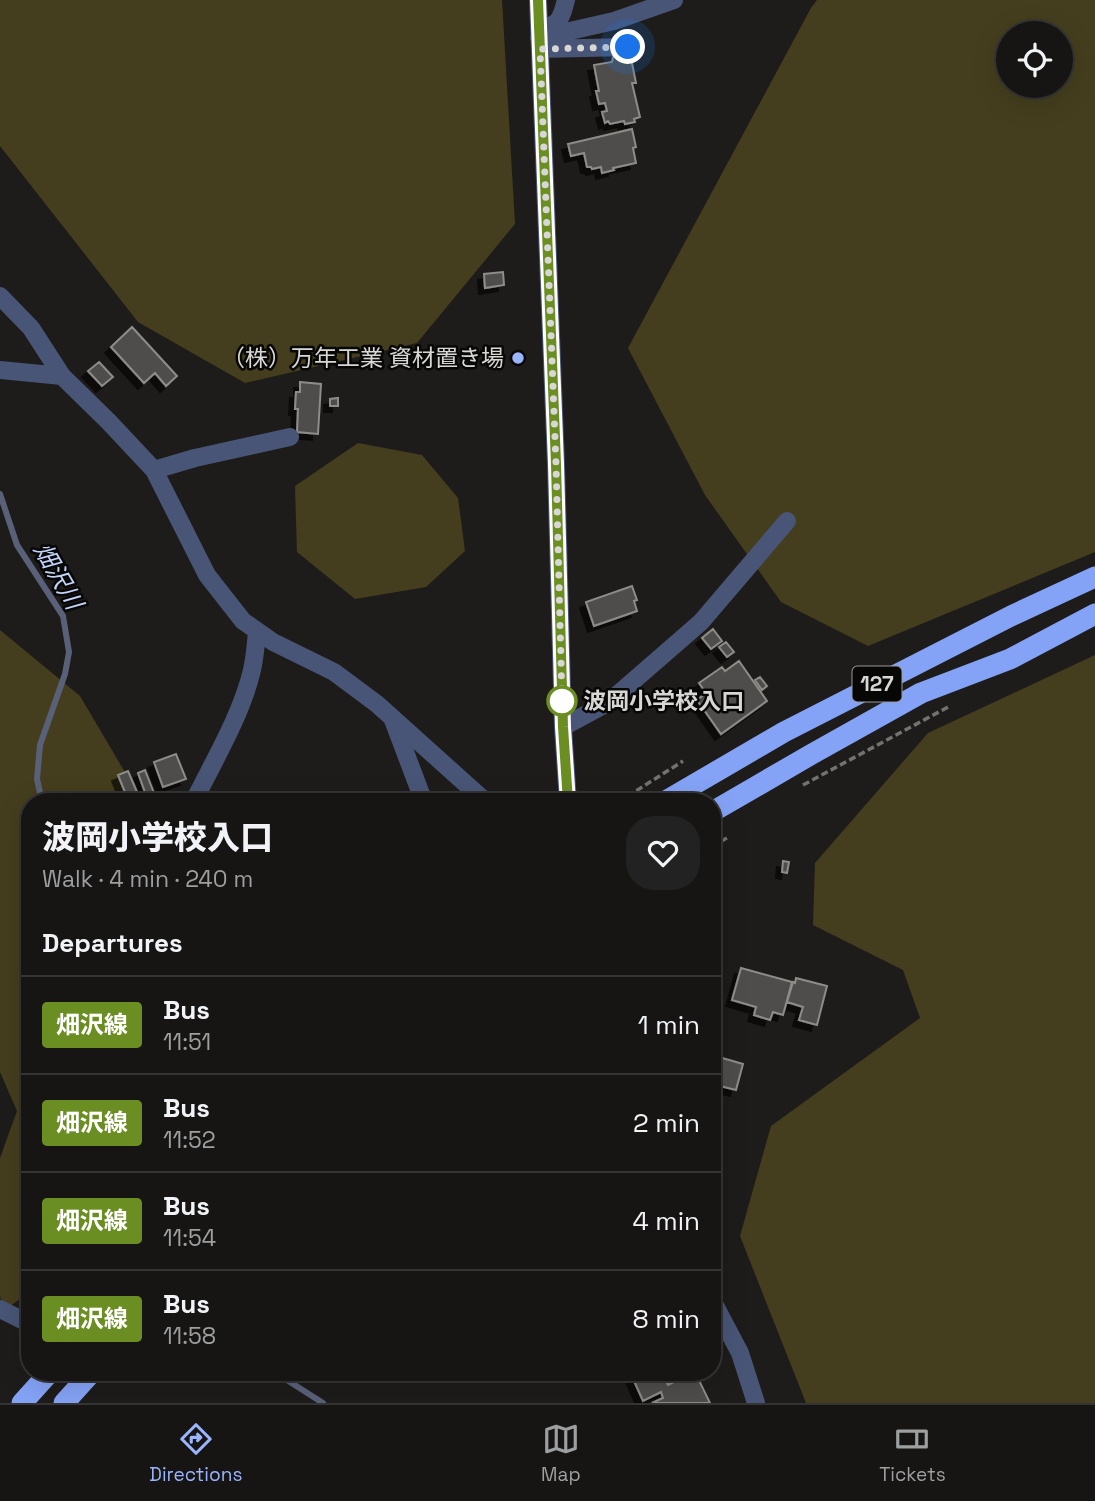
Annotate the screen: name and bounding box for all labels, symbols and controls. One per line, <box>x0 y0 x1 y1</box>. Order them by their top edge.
map controls <box>996 21 1073 98</box>
button: locate <box>996 21 1073 98</box>
your location <box>610 29 645 64</box>
place label: （株）万年工業 資材置き場 <box>222 343 504 373</box>
marker: （株）万年工業 資材置き場 <box>510 350 526 366</box>
water label: 畑沢川 <box>27 537 91 617</box>
road number: 127 <box>852 666 902 702</box>
marker: 波岡小学校入口 <box>547 686 577 716</box>
place label: 波岡小学校入口 <box>583 686 744 716</box>
button: heart <box>626 816 700 890</box>
text: 波岡小学校入口 <box>42 817 273 859</box>
text: Walk · 4 min · 240 m <box>42 864 253 894</box>
text: Departures <box>42 926 183 960</box>
text: Bus <box>163 993 210 1027</box>
text: 1 min <box>638 1008 700 1042</box>
text: 畑沢線 <box>56 1009 128 1040</box>
text: 11:51 <box>163 1027 211 1057</box>
text: Bus <box>163 1091 210 1125</box>
text: 2 min <box>633 1106 700 1140</box>
text: 畑沢線 <box>56 1107 128 1138</box>
text: 11:52 <box>163 1125 216 1155</box>
text: Bus <box>163 1189 210 1223</box>
text: 4 min <box>632 1204 700 1238</box>
text: 畑沢線 <box>56 1205 128 1236</box>
text: 11:54 <box>163 1223 216 1253</box>
text: Bus <box>163 1287 210 1321</box>
text: 8 min <box>632 1302 700 1336</box>
text: 畑沢線 <box>56 1303 128 1334</box>
text: 11:58 <box>163 1321 216 1351</box>
tab: Directions <box>149 1420 242 1487</box>
tab: Map <box>541 1420 581 1487</box>
tab: Tickets <box>879 1420 946 1487</box>

